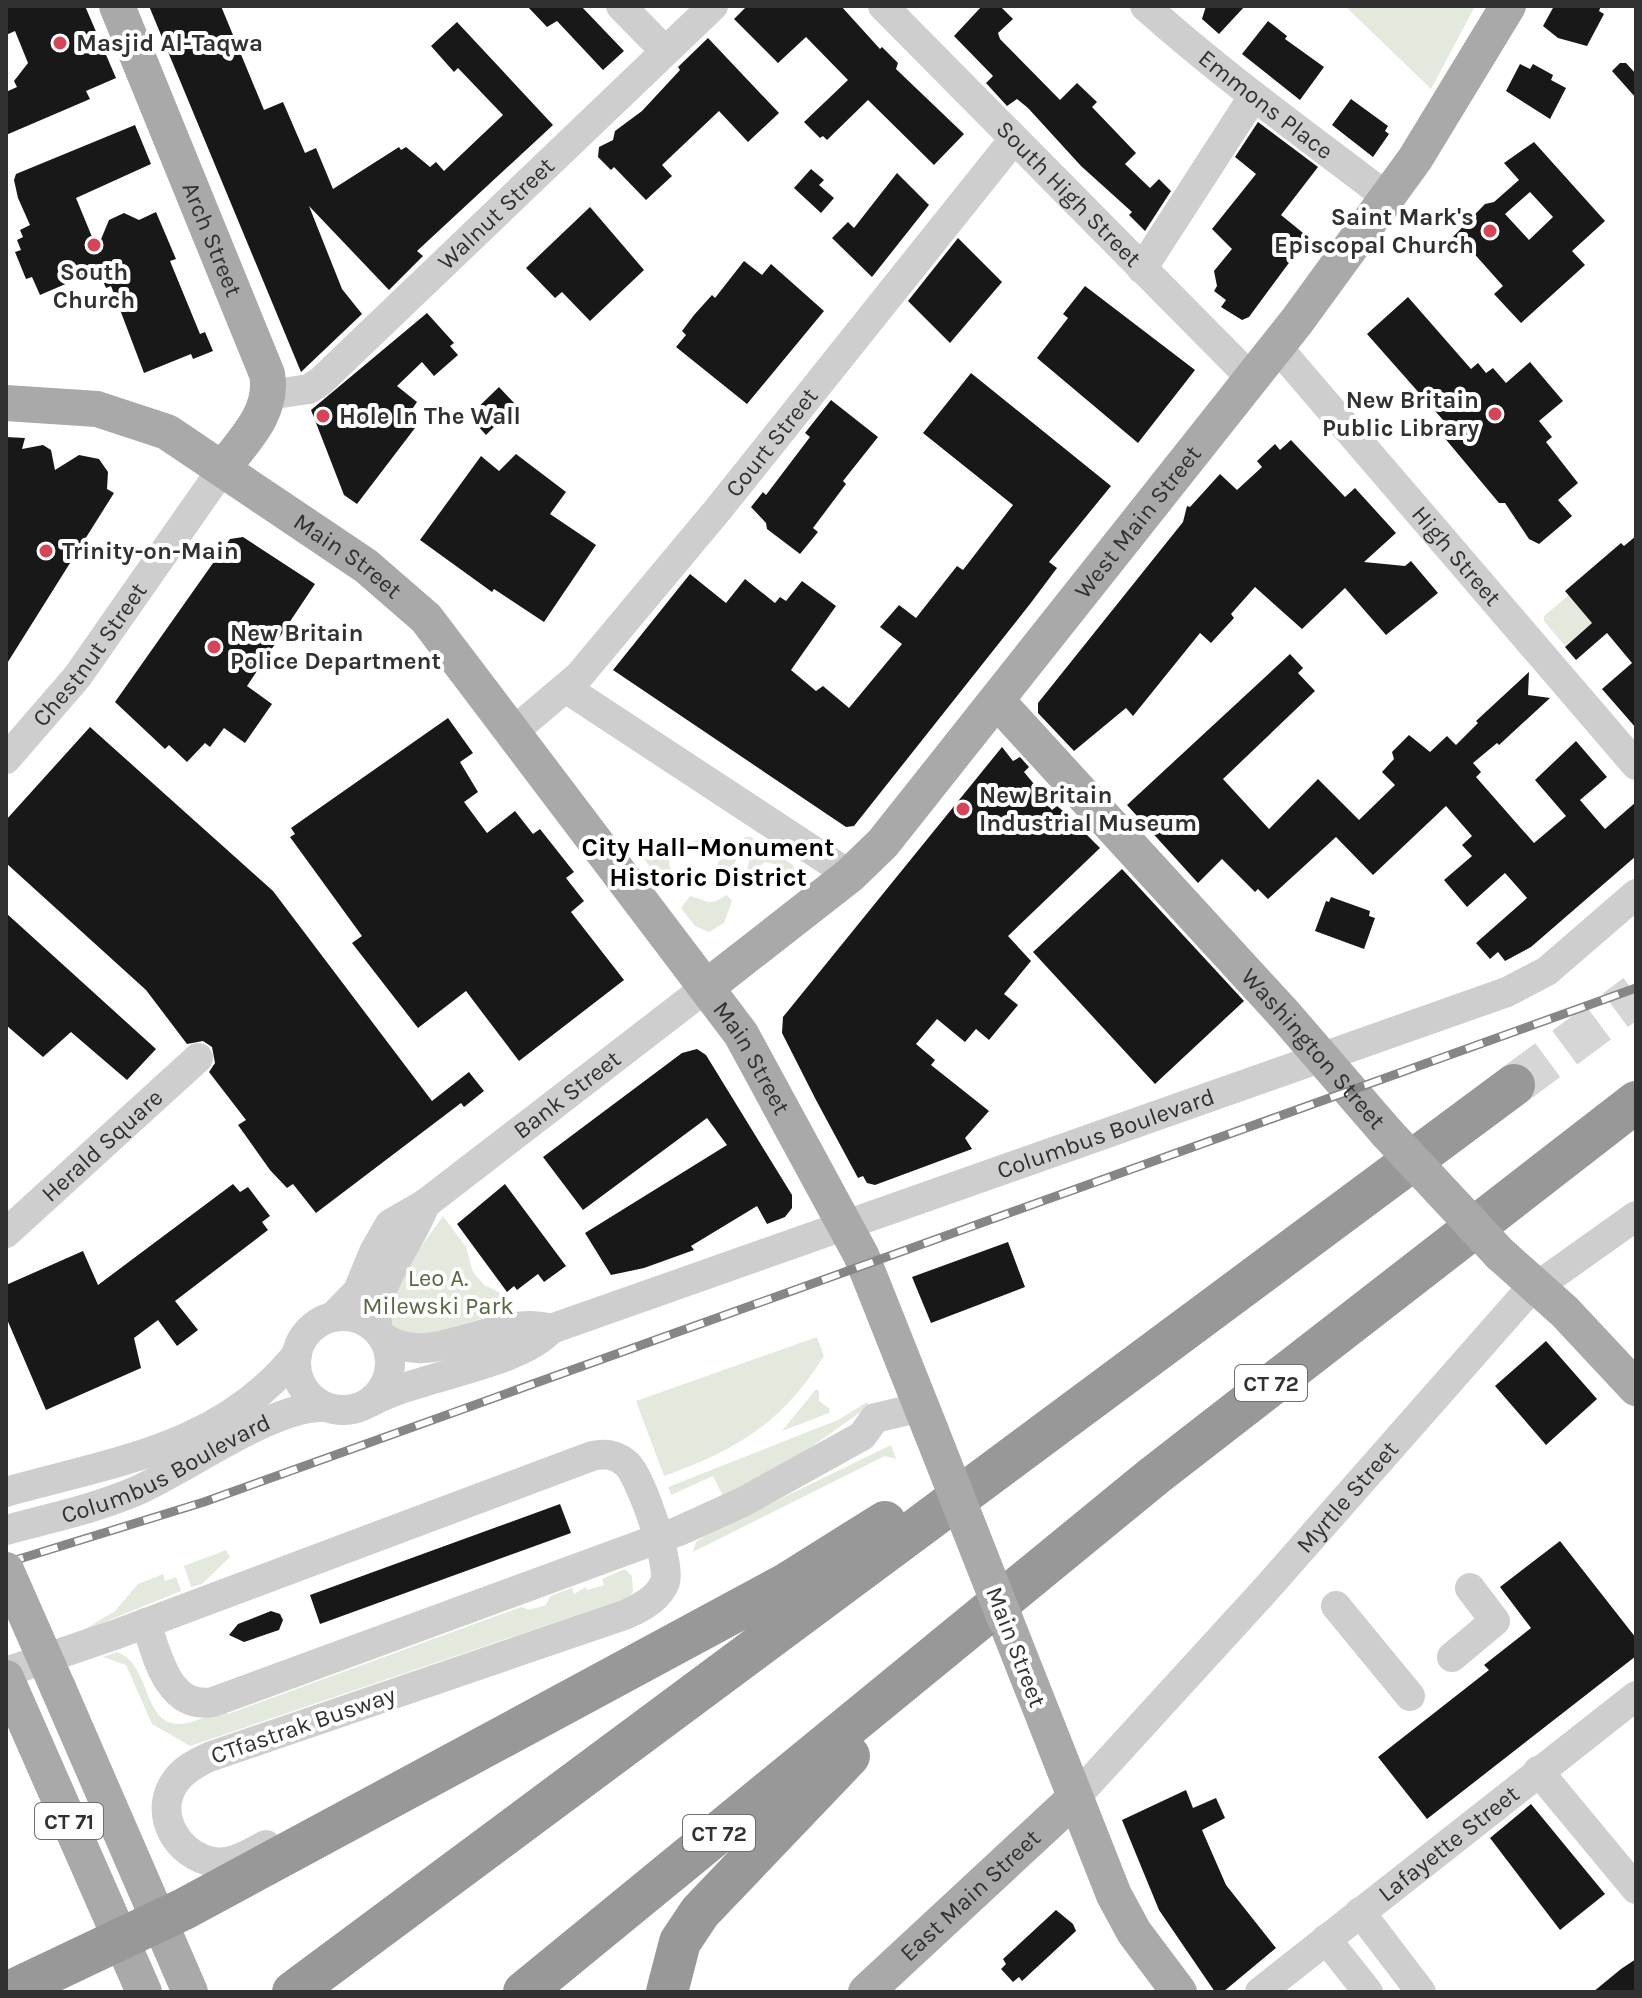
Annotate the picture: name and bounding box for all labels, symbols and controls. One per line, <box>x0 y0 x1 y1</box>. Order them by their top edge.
place label: Masjid Al-Taqwa <box>76 29 263 57</box>
marker: Masjid Al-Taqwa <box>51 34 69 52</box>
street label: Emmons Place <box>1193 44 1339 165</box>
street label: South High Street <box>990 115 1147 273</box>
street label: Walnut Street <box>432 152 560 276</box>
street label: Arch Street <box>176 178 248 301</box>
place label: Saint Mark's Episcopal Church <box>1274 203 1474 259</box>
marker: Saint Mark's Episcopal Church <box>1481 222 1499 240</box>
marker: South Church <box>85 236 103 254</box>
place label: South Church <box>53 258 135 314</box>
street label: Court Street <box>720 382 824 503</box>
place label: New Britain Public Library <box>1322 386 1479 442</box>
place label: Hole In The Wall <box>339 402 521 430</box>
marker: New Britain Public Library <box>1486 405 1504 423</box>
marker: Hole In The Wall <box>314 407 332 425</box>
street label: West Main Street <box>1069 440 1207 604</box>
street label: High Street <box>1406 500 1507 612</box>
street label: Main Street <box>288 507 407 604</box>
place label: Trinity-on-Main <box>62 537 239 565</box>
marker: Trinity-on-Main <box>37 542 55 560</box>
street label: Chestnut Street <box>27 577 153 732</box>
place label: New Britain Police Department <box>230 619 441 675</box>
marker: New Britain Police Department <box>205 638 223 656</box>
place label: New Britain Industrial Museum <box>979 781 1197 837</box>
marker: New Britain Industrial Museum <box>954 800 972 818</box>
district label: City Hall–Monument Historic District <box>582 832 834 893</box>
street label: Washington Street <box>1235 963 1391 1135</box>
street label: Main Street <box>707 996 796 1119</box>
street label: Bank Street <box>508 1045 626 1145</box>
street label: Columbus Boulevard <box>993 1082 1218 1185</box>
street label: Herald Square <box>36 1083 169 1208</box>
park label: Leo A. Milewski Park <box>362 1264 514 1320</box>
road number: CT 72 <box>1235 1365 1307 1401</box>
street label: Columbus Boulevard <box>58 1408 275 1529</box>
street label: Myrtle Street <box>1291 1435 1404 1559</box>
street label: Main Street <box>980 1583 1052 1711</box>
street label: CTfastrak Busway <box>207 1680 399 1770</box>
street label: Lafayette Street <box>1373 1780 1525 1908</box>
road number: CT 71 <box>35 1803 103 1839</box>
road number: CT 72 <box>683 1815 755 1851</box>
street label: East Main Street <box>894 1824 1046 1967</box>

